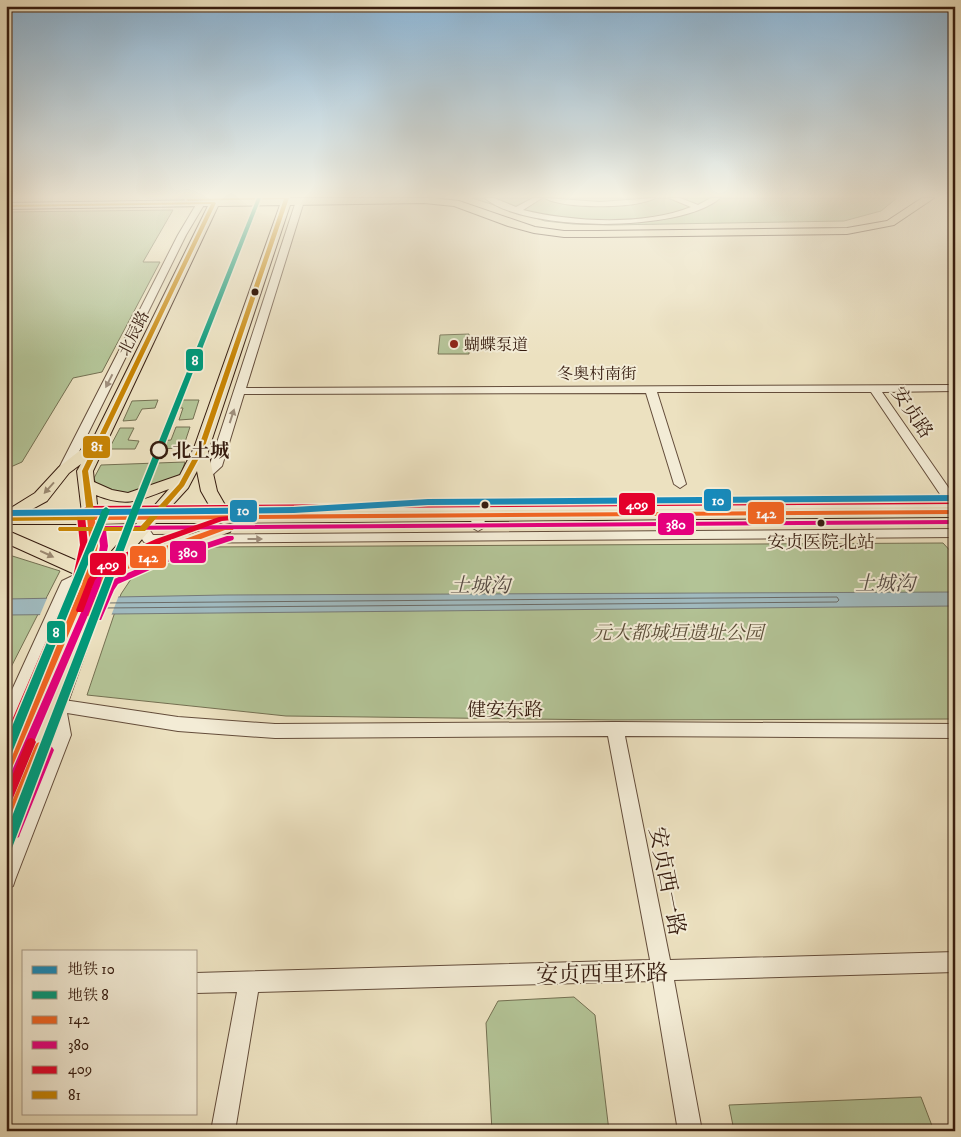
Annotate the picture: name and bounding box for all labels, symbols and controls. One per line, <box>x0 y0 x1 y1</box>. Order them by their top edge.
unlabelled marker <box>250 287 260 297</box>
street label: 北辰路 <box>114 308 154 359</box>
place label: 蝴蝶泵道 <box>464 335 528 355</box>
marker: 蝴蝶泵道 <box>448 338 460 350</box>
line badge: 8 <box>185 348 204 372</box>
text: 8 <box>191 352 199 370</box>
street label: 冬奥村南街 <box>557 364 637 384</box>
one-way arrow <box>105 374 113 388</box>
street label: 安贞路 <box>886 383 937 443</box>
one-way arrow <box>228 408 236 423</box>
line badge: 81 <box>82 435 111 459</box>
text: 81 <box>91 438 103 456</box>
place label: 北土城 <box>172 440 229 463</box>
marker: 北土城 <box>150 441 168 459</box>
one-way arrow <box>44 482 55 494</box>
line badge: 10 <box>703 488 732 512</box>
line badge: 409 <box>618 492 656 516</box>
text: 10 <box>712 492 725 510</box>
text: 409 <box>625 496 648 514</box>
line badge: 10 <box>229 499 258 523</box>
unlabelled marker <box>480 500 490 510</box>
line badge: 142 <box>747 501 785 525</box>
text: 10 <box>237 502 250 520</box>
text: 142 <box>756 505 777 523</box>
line badge: 380 <box>657 512 695 536</box>
text: 380 <box>666 516 686 534</box>
marker: 安贞医院北站 <box>816 518 826 528</box>
place label: 安贞医院北站 <box>767 532 875 554</box>
one-way arrow <box>247 534 263 542</box>
line badge: 380 <box>169 540 207 564</box>
text: 380 <box>178 544 198 562</box>
line badge: 142 <box>129 545 167 569</box>
text: 142 <box>138 549 159 567</box>
one-way arrow <box>40 551 54 559</box>
line badge: 409 <box>89 552 127 576</box>
text: 409 <box>96 556 119 574</box>
water label: 土城沟 <box>855 572 918 597</box>
water label: 土城沟 <box>450 574 513 599</box>
line badge: 8 <box>46 620 66 644</box>
park label: 元大都城垣遗址公园 <box>592 622 766 645</box>
text: 8 <box>52 624 60 642</box>
street label: 健安东路 <box>467 699 543 722</box>
street label: 安贞西一路 <box>643 825 690 938</box>
legend <box>22 950 198 1114</box>
text: 地铁 10 <box>68 960 115 979</box>
street label: 安贞西里环路 <box>536 960 668 989</box>
text: 地铁 8 <box>68 986 109 1005</box>
text: 142 <box>68 1010 90 1029</box>
text: 380 <box>68 1036 89 1055</box>
text: 409 <box>68 1060 92 1079</box>
text: 81 <box>68 1086 81 1105</box>

